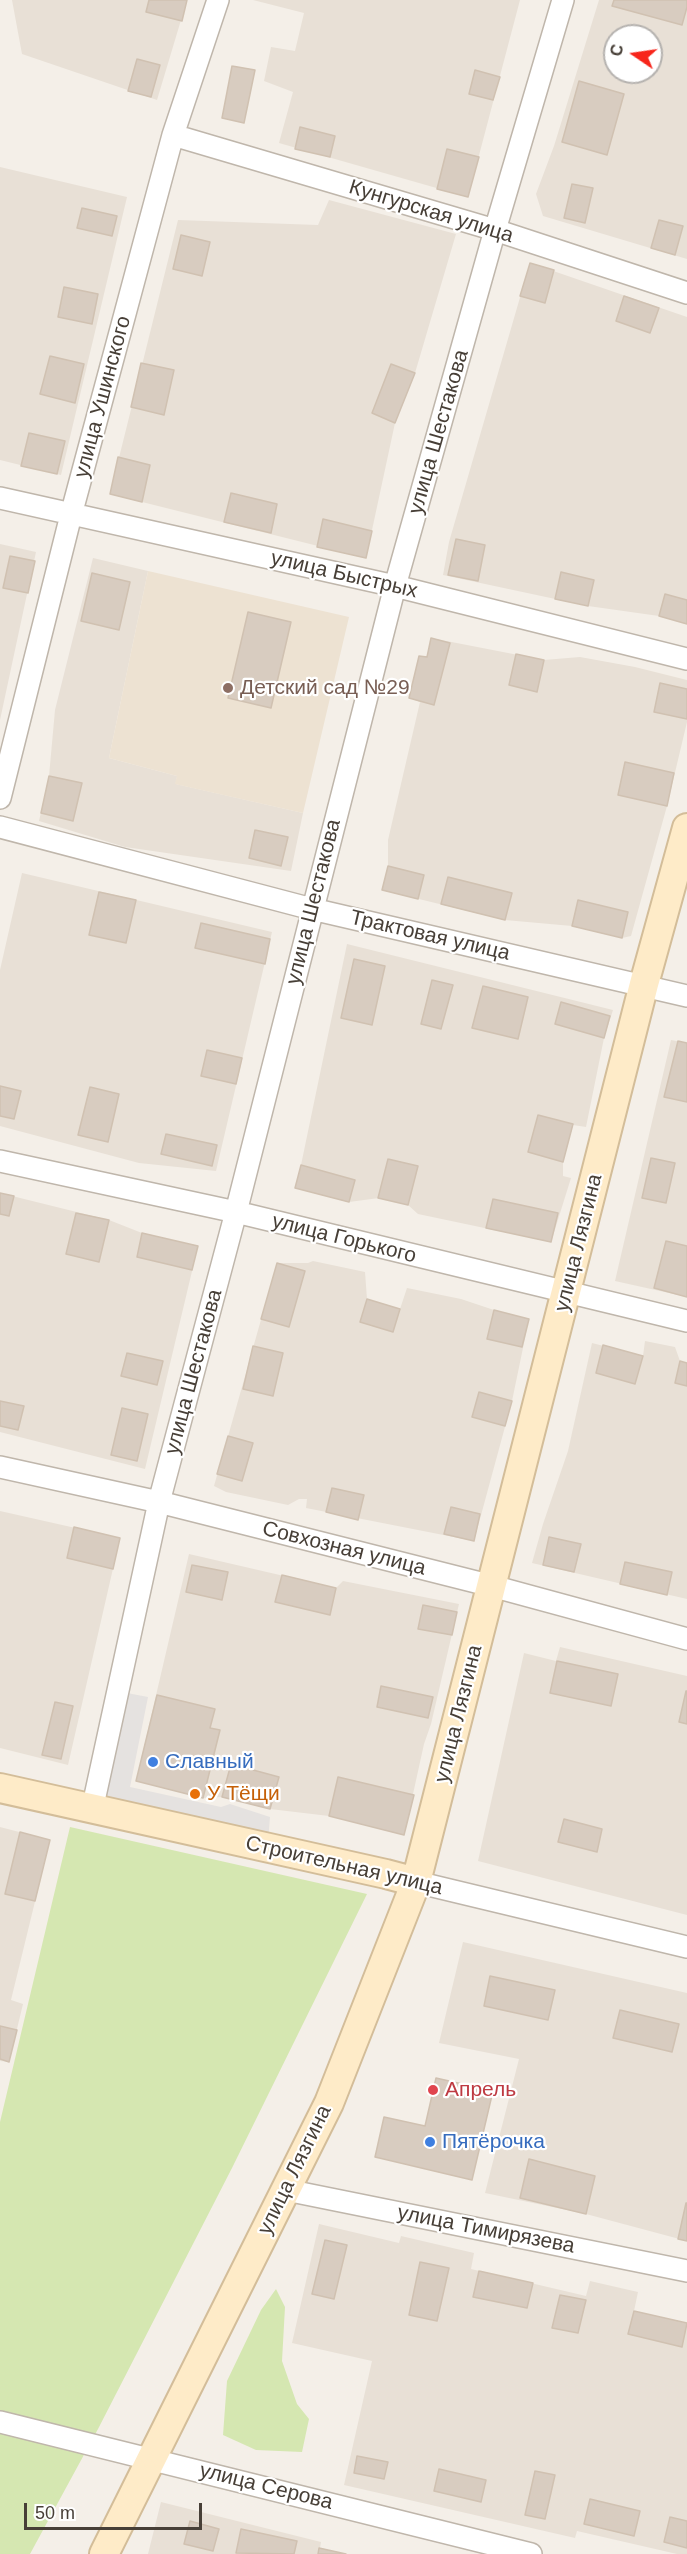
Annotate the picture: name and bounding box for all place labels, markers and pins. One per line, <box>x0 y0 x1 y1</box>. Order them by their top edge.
place label: Детский сад №29 <box>240 675 410 701</box>
marker: Детский сад №29 <box>221 681 235 695</box>
place label: Славный <box>165 1749 254 1775</box>
marker: Славный <box>146 1755 160 1769</box>
place label: У Тёщи <box>207 1781 280 1807</box>
marker: У Тёщи <box>188 1787 202 1801</box>
place label: Апрель <box>445 2077 516 2103</box>
marker: Апрель <box>426 2083 440 2097</box>
place label: Пятёрочка <box>442 2129 545 2155</box>
marker: Пятёрочка <box>423 2135 437 2149</box>

